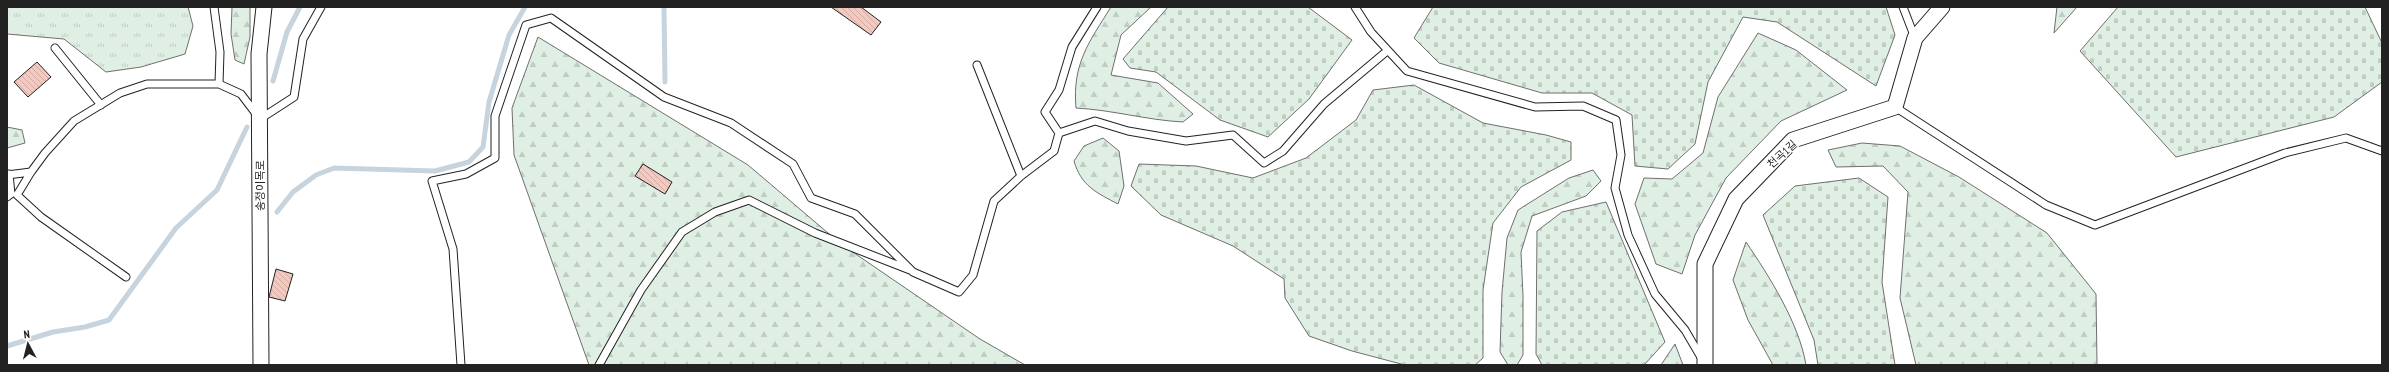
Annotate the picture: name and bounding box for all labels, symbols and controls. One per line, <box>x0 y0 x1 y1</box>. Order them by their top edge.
street label: 천곡1길 <box>1764 137 1800 171</box>
street label: 송정이목로 <box>253 161 267 211</box>
north arrow <box>8 324 48 364</box>
text: N <box>23 327 31 341</box>

